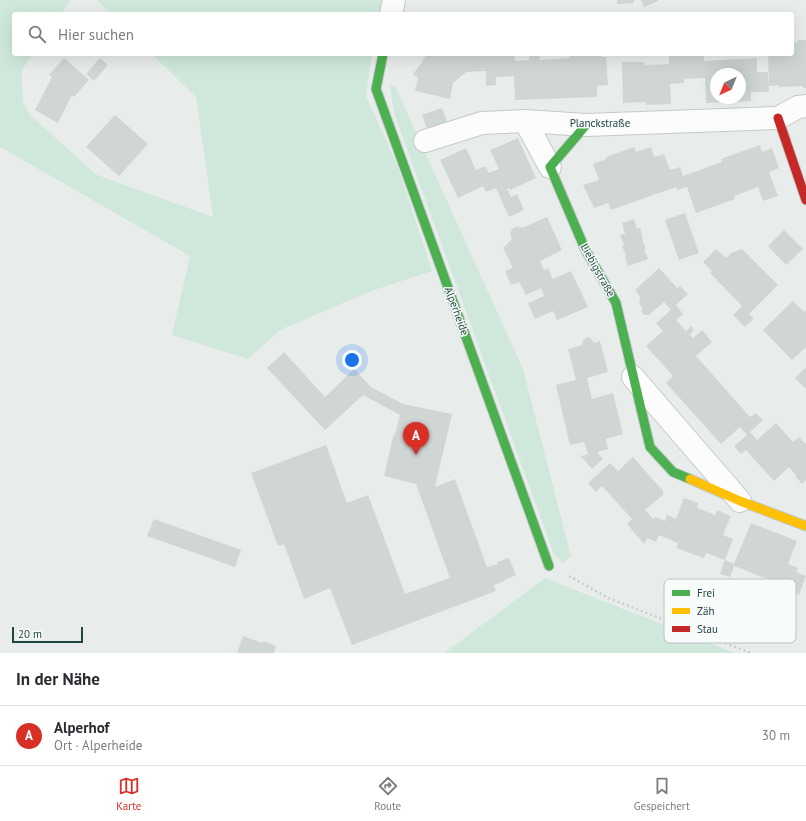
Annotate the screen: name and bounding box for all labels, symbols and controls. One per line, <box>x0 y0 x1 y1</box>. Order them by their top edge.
search box <box>12 12 794 56</box>
icon: search <box>26 23 48 45</box>
text: Hier suchen <box>58 25 134 44</box>
north arrow <box>710 68 746 104</box>
street label: Planckstraße <box>570 116 631 130</box>
street label: Liebigstraße <box>578 241 619 299</box>
street label: Alperheide <box>442 285 472 338</box>
your location <box>342 350 362 370</box>
pin: A <box>403 422 429 455</box>
legend <box>664 579 796 643</box>
text: Frei <box>697 586 715 600</box>
text: Zäh <box>697 604 714 618</box>
text: Stau <box>697 622 718 636</box>
scale bar <box>12 625 83 644</box>
text: 20 m <box>18 627 42 641</box>
text: In der Nähe <box>16 668 100 690</box>
text: Alperhof <box>54 718 109 737</box>
text: A <box>25 727 33 744</box>
text: 30 m <box>762 727 790 744</box>
text: Ort · Alperheide <box>54 737 142 754</box>
tab: Karte <box>116 775 141 813</box>
tab: Route <box>374 775 401 813</box>
tab: Gespeichert <box>634 775 690 813</box>

